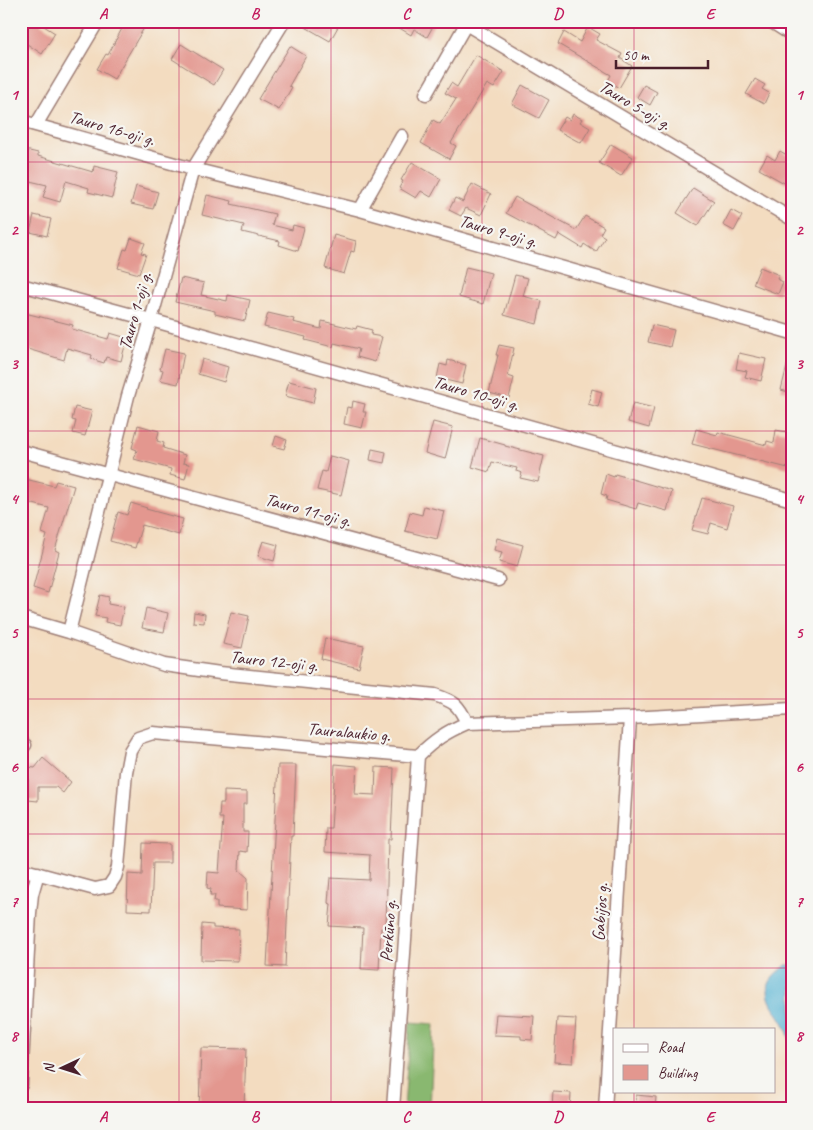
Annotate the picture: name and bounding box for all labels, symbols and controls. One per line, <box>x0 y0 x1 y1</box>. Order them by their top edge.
text: A <box>99 4 109 24</box>
text: B <box>251 4 261 24</box>
text: C <box>402 4 412 24</box>
text: D <box>553 4 564 24</box>
text: E <box>706 4 717 24</box>
scale bar <box>616 38 708 70</box>
text: 50 m <box>623 46 650 65</box>
street label: Tauro 5-oji g. <box>595 75 675 135</box>
text: 1 <box>10 85 19 105</box>
text: 1 <box>795 85 804 105</box>
street label: Tauro 16-oji g. <box>67 105 158 151</box>
street label: Tauro 9-oji g. <box>457 209 540 253</box>
text: 2 <box>10 220 19 240</box>
text: 2 <box>795 220 804 240</box>
street label: Tauro 1-oji g. <box>113 269 157 352</box>
text: 3 <box>10 354 19 374</box>
text: 3 <box>795 354 804 374</box>
street label: Tauro 10-oji g. <box>431 370 522 416</box>
street label: Tauro 11-oji g. <box>263 488 354 532</box>
text: 4 <box>10 489 19 509</box>
text: 4 <box>795 489 804 509</box>
text: 5 <box>11 623 20 643</box>
text: 5 <box>796 623 805 643</box>
street label: Tauro 12-oji g. <box>229 645 319 677</box>
street label: Tauralaukio g. <box>307 717 392 747</box>
text: 6 <box>10 757 19 777</box>
text: 6 <box>795 757 804 777</box>
street label: Gabijos g. <box>587 882 613 942</box>
text: 7 <box>10 892 19 912</box>
text: 7 <box>795 892 804 912</box>
street label: Perkūno g. <box>375 899 401 963</box>
text: 8 <box>10 1026 19 1046</box>
text: 8 <box>795 1026 804 1046</box>
legend <box>613 1028 776 1092</box>
text: Road <box>658 1038 685 1057</box>
north arrow <box>38 1042 88 1092</box>
text: N <box>41 1062 58 1074</box>
text: Building <box>658 1064 698 1083</box>
text: A <box>99 1107 109 1127</box>
text: B <box>251 1107 261 1127</box>
text: C <box>402 1107 412 1127</box>
text: D <box>553 1107 564 1127</box>
text: E <box>706 1107 717 1127</box>

